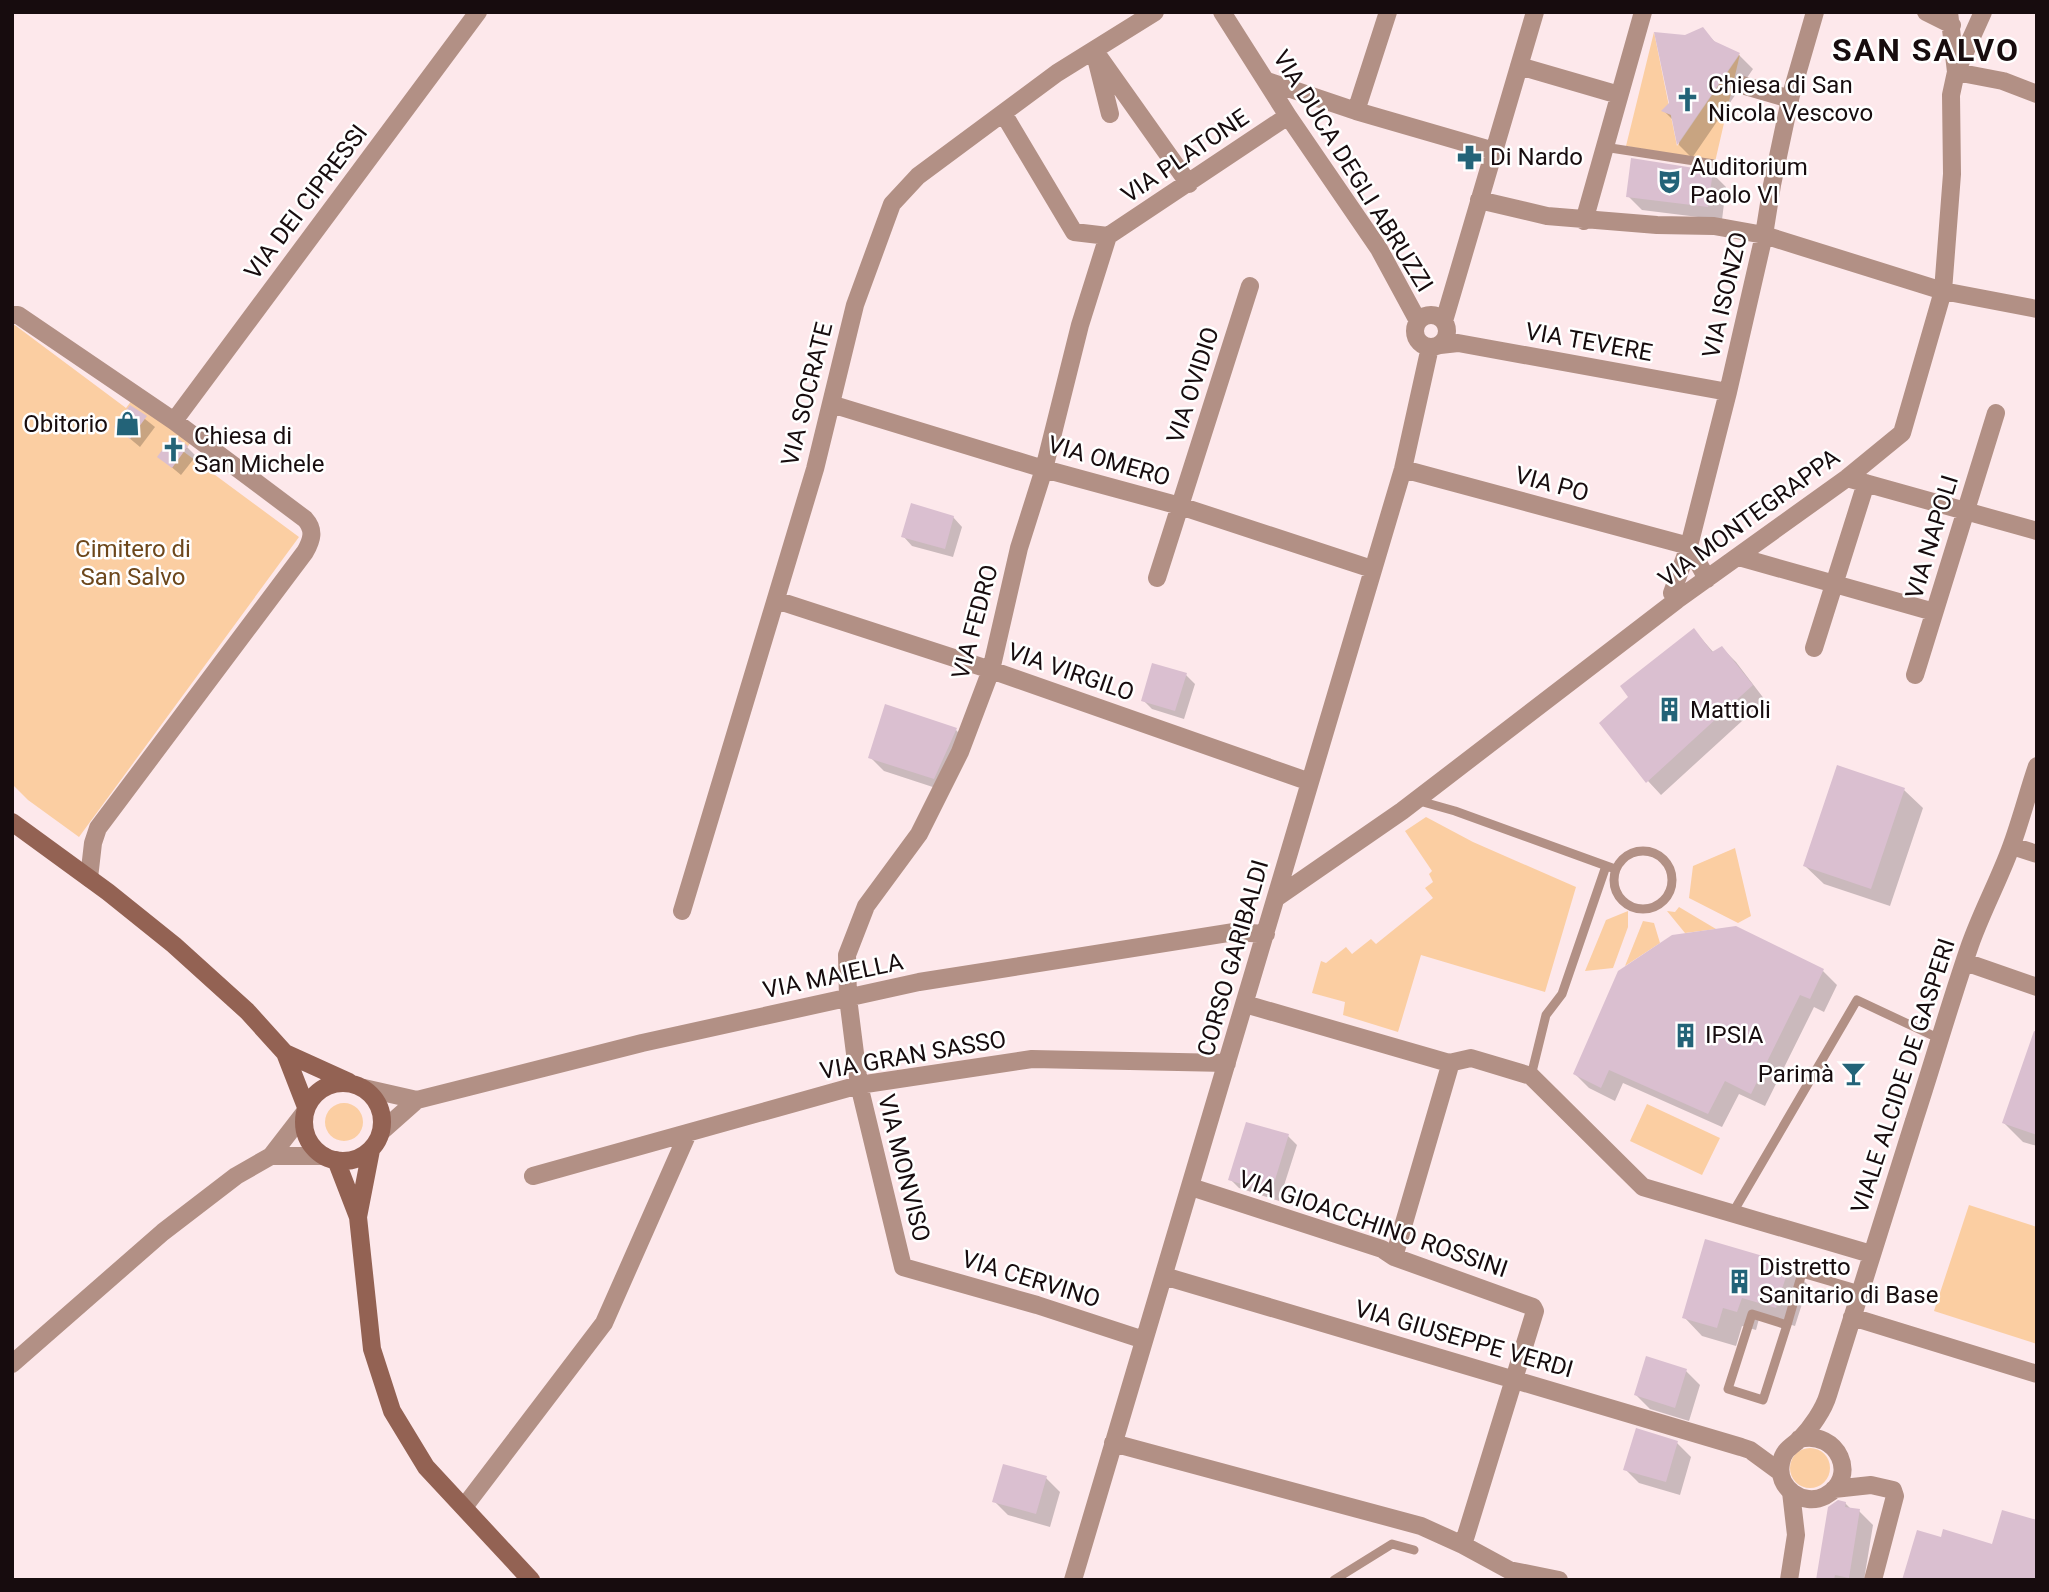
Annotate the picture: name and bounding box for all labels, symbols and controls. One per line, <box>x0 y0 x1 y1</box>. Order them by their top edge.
district label: SAN SALVO <box>1832 31 2020 69</box>
street label: VIA DUCA DEGLI ABRUZZI <box>1267 45 1439 297</box>
place label: Chiesa di San Nicola Vescovo <box>1708 71 1873 127</box>
church icon: Chiesa di San Nicola Vescovo <box>1674 85 1702 113</box>
street label: VIA PLATONE <box>1116 103 1254 209</box>
street label: VIA DEI CIPRESSI <box>239 119 373 285</box>
pharmacy icon: Di Nardo <box>1456 143 1484 171</box>
place label: Di Nardo <box>1490 143 1583 171</box>
place label: Auditorium Paolo VI <box>1690 153 1808 209</box>
theatre icon: Auditorium Paolo VI <box>1656 167 1684 195</box>
street label: VIA ISONZO <box>1697 229 1753 361</box>
street label: VIA TEVERE <box>1523 317 1655 367</box>
street label: VIA SOCRATE <box>776 319 838 469</box>
street label: VIA OVIDIO <box>1161 323 1225 447</box>
place label: Obitorio <box>23 410 108 438</box>
shop icon: Obitorio <box>114 410 142 438</box>
place label: Chiesa di San Michele <box>194 422 324 478</box>
street label: VIA OMERO <box>1045 430 1173 492</box>
church icon: Chiesa di San Michele <box>160 436 188 464</box>
street label: VIA MONTEGRAPPA <box>1653 443 1845 593</box>
street label: VIA PO <box>1512 461 1592 507</box>
street label: VIA NAPOLI <box>1900 472 1964 602</box>
park label: Cimitero di San Salvo <box>75 535 191 591</box>
street label: VIA FEDRO <box>946 562 1004 682</box>
street label: VIA VIRGILO <box>1004 637 1138 707</box>
building icon: Mattioli <box>1656 696 1684 724</box>
place label: Mattioli <box>1690 696 1771 724</box>
street label: CORSO GARIBALDI <box>1192 857 1274 1059</box>
street label: VIALE ALCIDE DE GASPERI <box>1845 935 1961 1217</box>
street label: VIA MAIELLA <box>760 947 906 1004</box>
building icon: IPSIA <box>1671 1021 1699 1049</box>
place label: IPSIA <box>1705 1021 1764 1049</box>
street label: VIA GRAN SASSO <box>818 1025 1008 1085</box>
place label: Parimà <box>1758 1060 1834 1088</box>
bar icon: Parimà <box>1840 1060 1868 1088</box>
street label: VIA MONVISO <box>872 1091 936 1245</box>
street label: VIA GIOACCHINO ROSSINI <box>1235 1165 1511 1283</box>
street label: VIA CERVINO <box>959 1245 1103 1313</box>
place label: Distretto Sanitario di Base <box>1759 1253 1938 1309</box>
building icon: Distretto Sanitario di Base <box>1725 1267 1753 1295</box>
street label: VIA GIUSEPPE VERDI <box>1352 1294 1576 1384</box>

